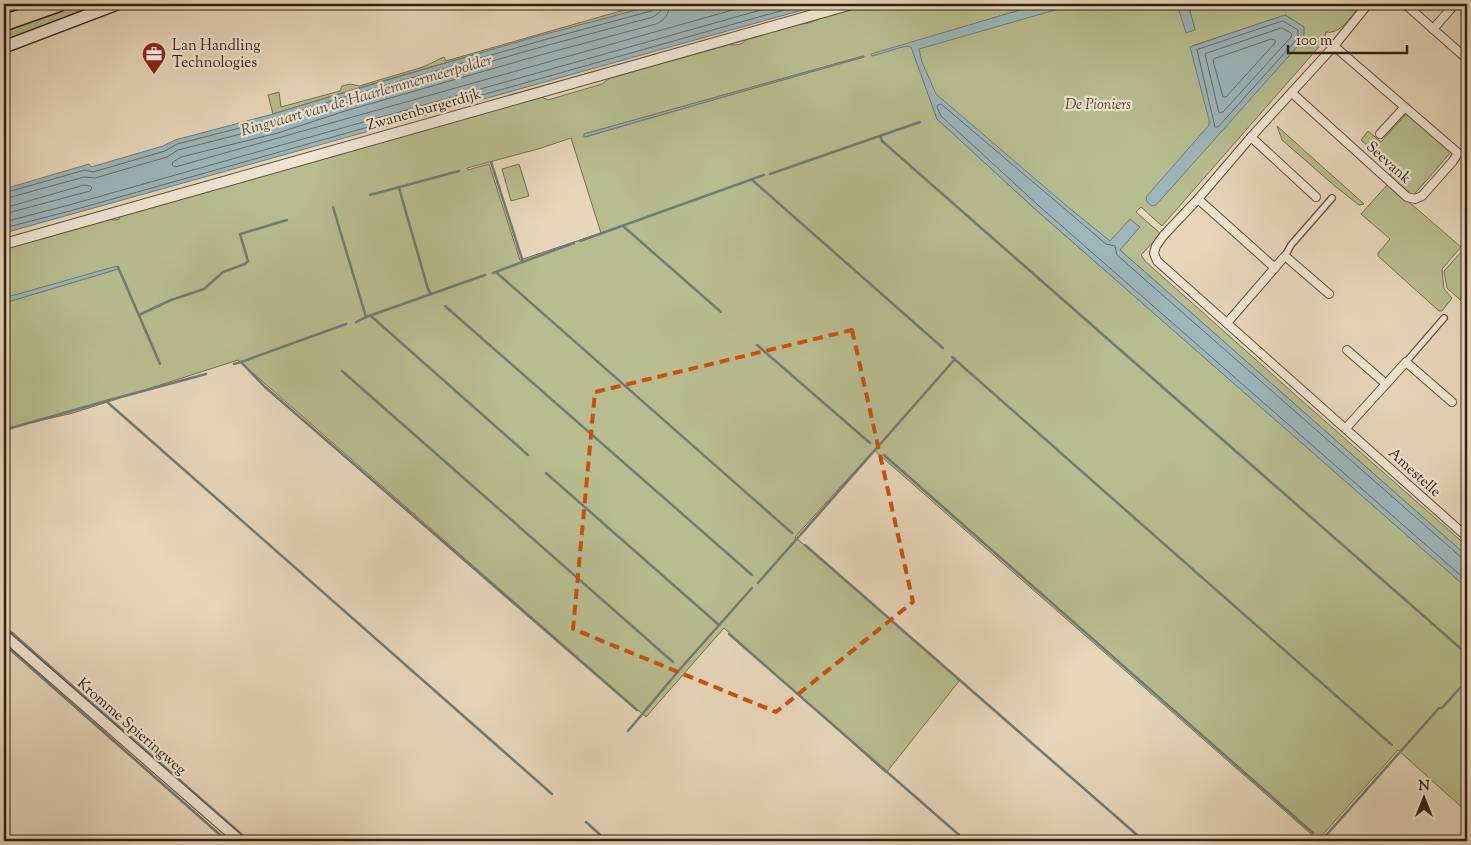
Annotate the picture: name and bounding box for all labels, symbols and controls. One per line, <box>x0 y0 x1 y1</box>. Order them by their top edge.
scale bar <box>1288 22 1407 54</box>
text: 100 m <box>1296 31 1333 52</box>
place label: Lan Handling Technologies <box>172 36 260 74</box>
office icon: Lan Handling Technologies <box>141 41 167 75</box>
water label: Ringvaart van de Haarlemmermeerpolder <box>238 49 495 143</box>
street label: Zwanenburgerdijk <box>365 84 484 137</box>
park label: De Pioniers <box>1065 95 1131 116</box>
street label: Seevank <box>1361 137 1415 189</box>
street label: Amestelle <box>1383 444 1445 503</box>
street label: Kromme Spieringweg <box>72 674 190 781</box>
north arrow <box>1398 772 1448 822</box>
text: N <box>1418 777 1430 797</box>

